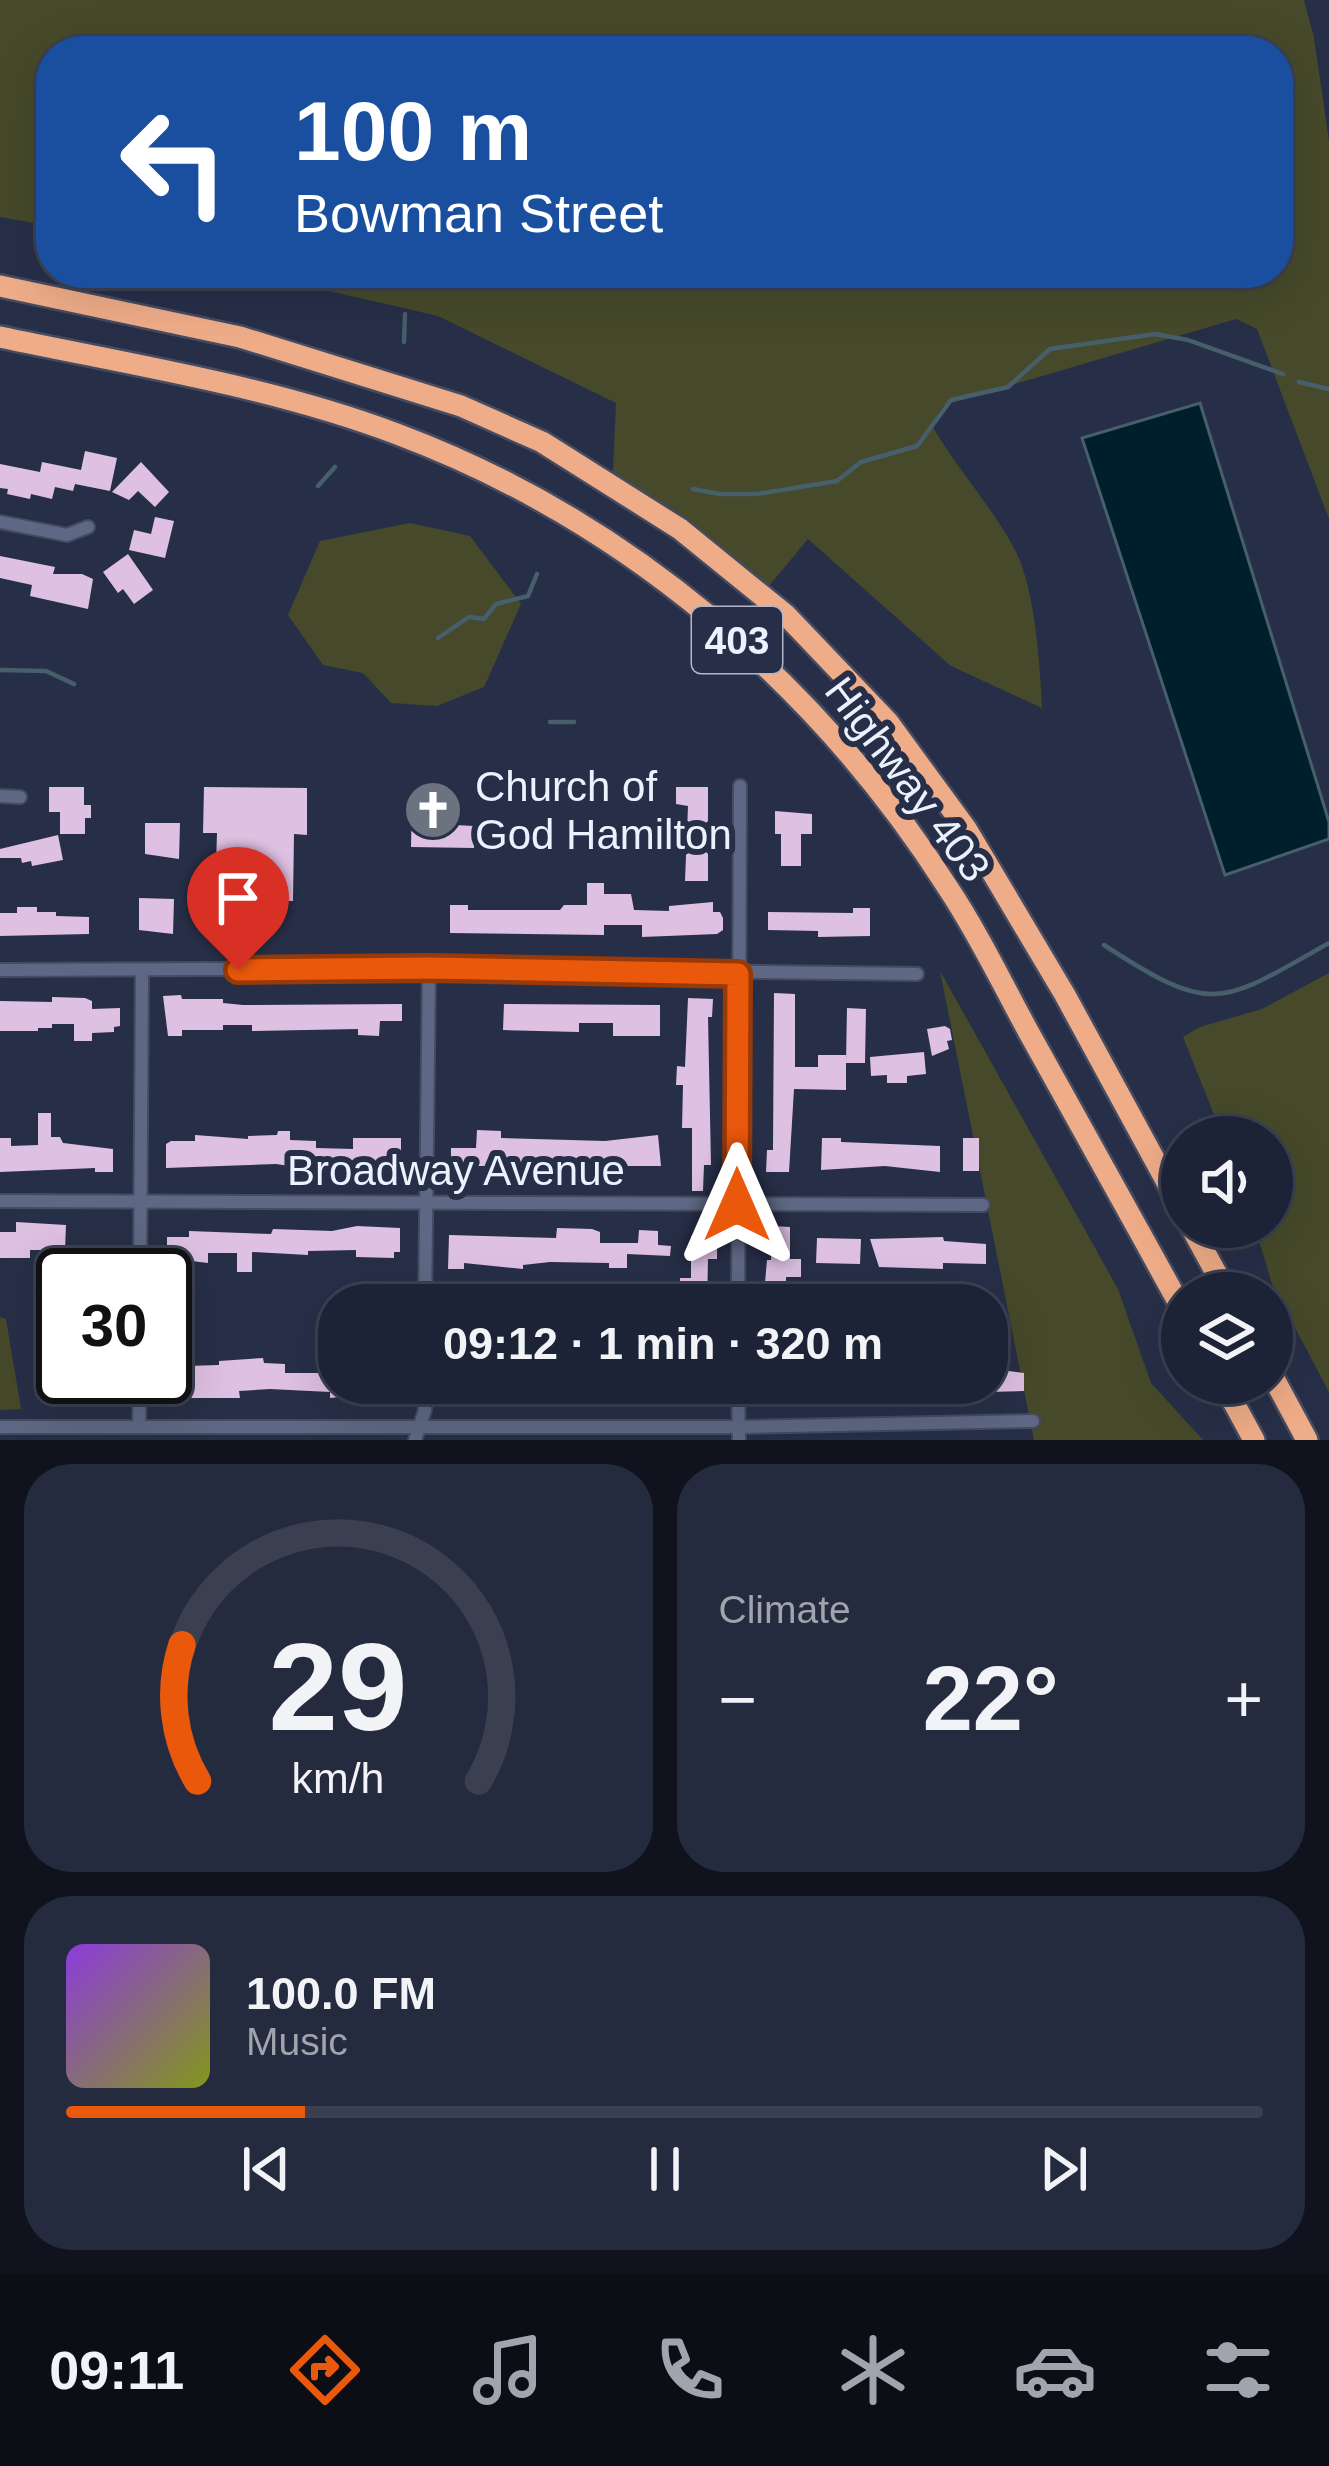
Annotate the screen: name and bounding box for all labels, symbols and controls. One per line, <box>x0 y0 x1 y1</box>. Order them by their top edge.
icon: left <box>96 84 252 240</box>
text: 100 m <box>294 84 532 178</box>
text: Bowman Street <box>294 183 663 243</box>
road number: 403 <box>692 607 782 673</box>
street label: Highway 403 <box>816 668 999 890</box>
place label: Church of God Hamilton <box>475 763 732 858</box>
church icon: Church of God Hamilton <box>402 779 464 841</box>
pin <box>187 847 289 970</box>
icon: arrive <box>205 865 271 931</box>
map controls <box>1161 1116 1293 1404</box>
button: sound <box>1161 1116 1293 1248</box>
position arrow <box>674 1142 800 1268</box>
street label: Broadway Avenue <box>287 1147 625 1194</box>
speed limit sign: 30 <box>36 1248 192 1404</box>
button: layers <box>1161 1272 1293 1404</box>
text: 09:12 · 1 min · 320 m <box>443 1318 883 1369</box>
text: Climate <box>719 1588 851 1631</box>
text: 29 <box>269 1617 408 1756</box>
text: 22° <box>923 1649 1059 1749</box>
text: − <box>719 1662 757 1736</box>
text: + <box>1224 1662 1263 1736</box>
text: km/h <box>292 1754 385 1802</box>
text: 100.0 FM <box>246 1968 436 2019</box>
text: Music <box>246 2020 348 2063</box>
icon: previous <box>233 2136 299 2202</box>
icon: pause <box>632 2136 698 2202</box>
icon: next <box>1031 2136 1097 2202</box>
icon: directions <box>283 2328 367 2412</box>
icon: music <box>466 2328 550 2412</box>
icon: phone <box>648 2328 732 2412</box>
icon: climate <box>831 2328 915 2412</box>
icon: car <box>1013 2328 1097 2412</box>
icon: filters <box>1196 2328 1280 2412</box>
text: 09:11 <box>49 2340 184 2400</box>

